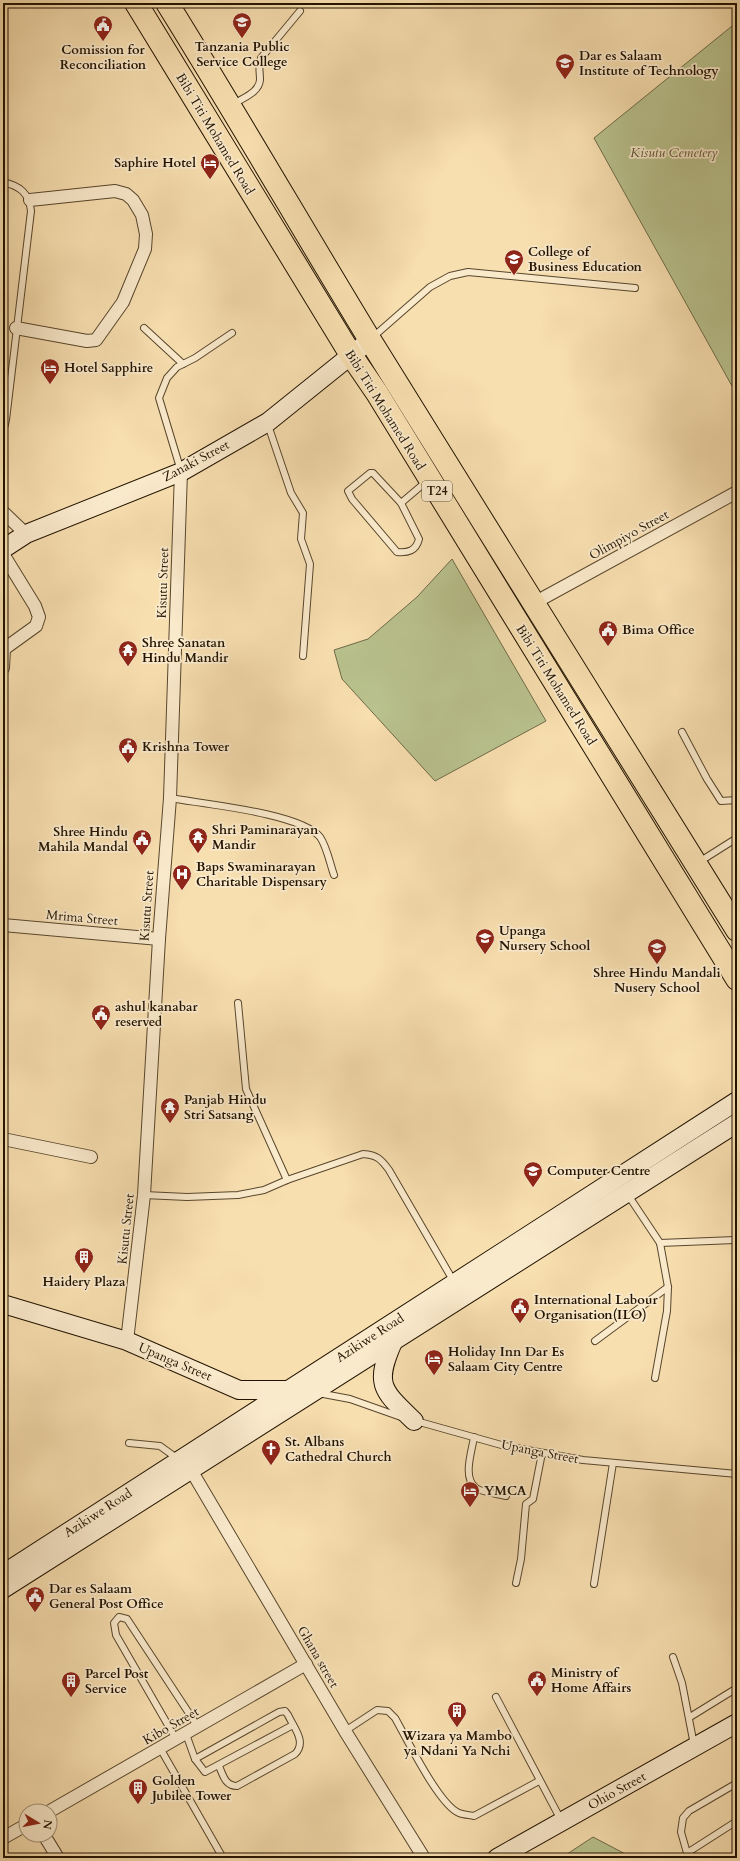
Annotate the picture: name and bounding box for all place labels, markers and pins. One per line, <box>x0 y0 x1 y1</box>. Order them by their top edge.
school or university icon: Tanzania Public Service College <box>231 11 253 39</box>
public building icon: Comission for Reconciliation <box>92 14 114 42</box>
place label: Tanzania Public Service College <box>194 38 290 71</box>
place label: Comission for Reconciliation <box>60 41 147 74</box>
place label: Dar es Salaam Institute of Technology <box>579 47 719 80</box>
school or university icon: Dar es Salaam Institute of Technology <box>554 52 576 80</box>
hotel icon: Saphire Hotel <box>199 152 221 180</box>
place label: Saphire Hotel <box>114 154 196 172</box>
place label: College of Business Education <box>528 243 643 276</box>
school or university icon: College of Business Education <box>503 248 525 276</box>
hotel icon: Hotel Sapphire <box>39 357 61 385</box>
place label: Hotel Sapphire <box>64 359 153 377</box>
public building icon: Bima Office <box>597 619 619 647</box>
place label: Bima Office <box>622 621 695 639</box>
place label: Shree Sanatan Hindu Mandir <box>142 634 229 667</box>
temple icon: Shree Sanatan Hindu Mandir <box>117 639 139 667</box>
public building icon: Krishna Tower <box>117 736 139 764</box>
place label: Krishna Tower <box>142 738 230 756</box>
place label: Shri Paminarayan Mandir <box>212 821 319 854</box>
place label: Shree Hindu Mahila Mandal <box>38 823 128 856</box>
temple icon: Shri Paminarayan Mandir <box>187 826 209 854</box>
public building icon: Shree Hindu Mahila Mandal <box>131 828 153 856</box>
place label: Baps Swaminarayan Charitable Dispensary <box>196 858 327 891</box>
hospital icon: Baps Swaminarayan Charitable Dispensary <box>171 863 193 891</box>
place label: Upanga Nursery School <box>499 922 590 955</box>
school or university icon: Upanga Nursery School <box>474 927 496 955</box>
school or university icon: Shree Hindu Mandali Nusery School <box>646 937 668 965</box>
place label: Shree Hindu Mandali Nusery School <box>593 964 721 997</box>
place label: ashul kanabar reserved <box>115 998 199 1031</box>
public building icon: ashul kanabar reserved <box>90 1003 112 1031</box>
place label: Panjab Hindu Stri Satsang <box>184 1091 267 1124</box>
temple icon: Panjab Hindu Stri Satsang <box>159 1096 181 1124</box>
school or university icon: Computer Centre <box>522 1160 544 1188</box>
place label: Computer Centre <box>547 1162 651 1180</box>
building icon: Haidery Plaza <box>73 1246 95 1274</box>
place label: Haidery Plaza <box>43 1273 126 1291</box>
place label: International Labour Organisation(ILO) <box>534 1291 659 1324</box>
public building icon: International Labour Organisation(ILO) <box>509 1296 531 1324</box>
place label: Holiday Inn Dar Es Salaam City Centre <box>448 1343 565 1376</box>
hotel icon: Holiday Inn Dar Es Salaam City Centre <box>423 1348 445 1376</box>
place label: St. Albans Cathedral Church <box>285 1433 392 1466</box>
church icon: St. Albans Cathedral Church <box>260 1438 282 1466</box>
hotel icon: YMCA <box>459 1480 481 1508</box>
place label: YMCA <box>484 1482 527 1500</box>
place label: Dar es Salaam General Post Office <box>49 1580 164 1613</box>
public building icon: Dar es Salaam General Post Office <box>24 1585 46 1613</box>
place label: Ministry of Home Affairs <box>551 1664 631 1697</box>
place label: Parcel Post Service <box>85 1665 149 1698</box>
public building icon: Ministry of Home Affairs <box>526 1669 548 1697</box>
building icon: Parcel Post Service <box>60 1670 82 1698</box>
building icon: Wizara ya Mambo ya Ndani Ya Nchi <box>446 1700 468 1728</box>
place label: Wizara ya Mambo ya Ndani Ya Nchi <box>401 1727 512 1760</box>
place label: Golden Jubilee Tower <box>150 1772 232 1805</box>
building icon: Golden Jubilee Tower <box>127 1777 149 1805</box>

